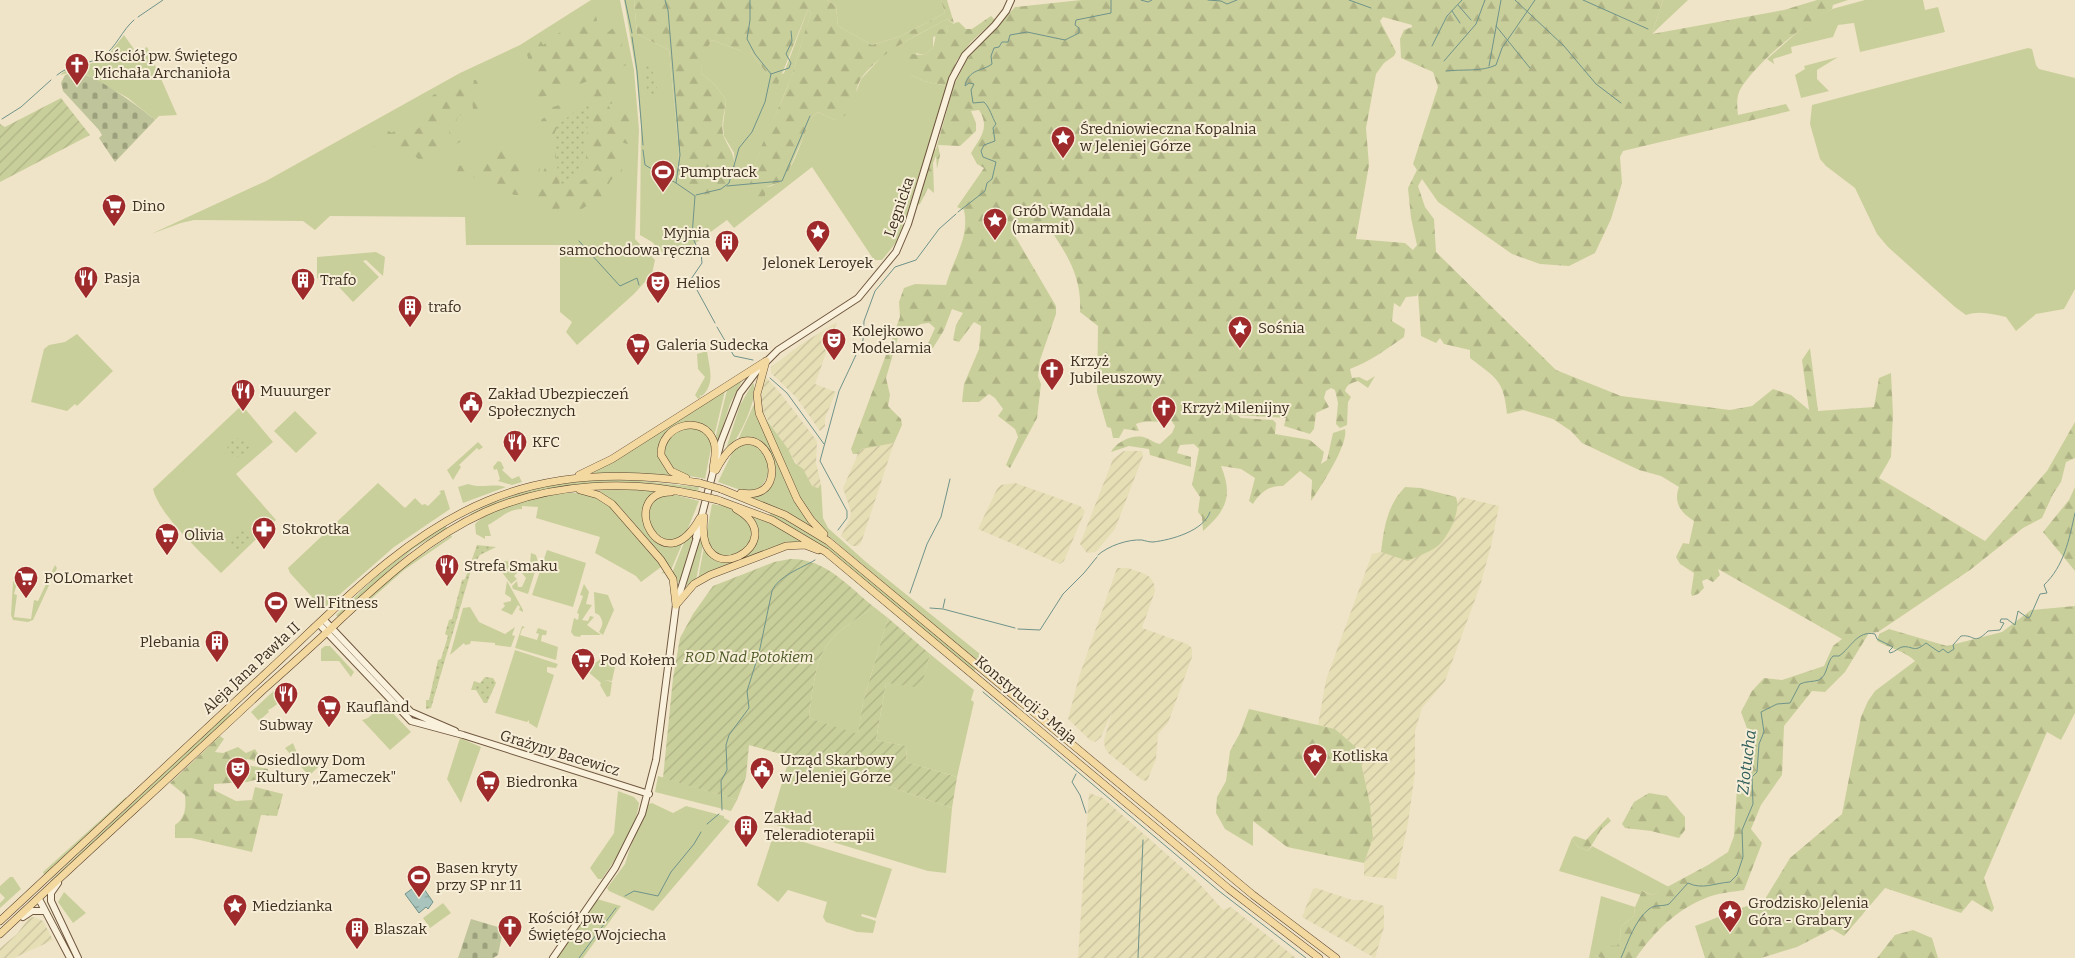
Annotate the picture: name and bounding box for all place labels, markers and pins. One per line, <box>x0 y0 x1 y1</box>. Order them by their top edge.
place label: Kościół pw. Świętego Michała Archanioła <box>94 47 238 82</box>
church icon: Kościół pw. Świętego Michała Archanioła <box>64 52 90 86</box>
place label: Średniowieczna Kopalnia w Jeleniej Górze <box>1079 120 1256 155</box>
place icon: Średniowieczna Kopalnia w Jeleniej Górze <box>1050 125 1076 159</box>
sports icon: Pumptrack <box>650 159 676 193</box>
place label: Pumptrack <box>680 163 758 181</box>
supermarket icon: Dino <box>101 193 127 227</box>
place label: Dino <box>132 197 165 215</box>
place label: Grób Wandala (marmit) <box>1012 202 1111 237</box>
place icon: Grób Wandala (marmit) <box>982 207 1008 241</box>
place icon: Jelonek Leroyek <box>805 219 831 253</box>
place label: Myjnia samochodowa ręczna <box>559 224 710 259</box>
building icon: Myjnia samochodowa ręczna <box>714 229 740 263</box>
place label: Jelonek Leroyek <box>762 254 874 272</box>
restaurant icon: Pasja <box>73 265 99 299</box>
building icon: Trafo <box>290 267 316 301</box>
place label: Pasja <box>104 269 140 287</box>
theatre icon: Helios <box>645 270 671 304</box>
place label: Trafo <box>320 271 356 289</box>
place label: Helios <box>676 274 720 292</box>
building icon: trafo <box>397 294 423 328</box>
place label: trafo <box>428 298 462 316</box>
place icon: Sośnia <box>1227 315 1253 349</box>
place label: Sośnia <box>1258 319 1305 337</box>
place label: Kolejkowo Modelarnia <box>852 322 932 357</box>
theatre icon: Kolejkowo Modelarnia <box>821 327 847 361</box>
supermarket icon: Galeria Sudecka <box>625 332 651 366</box>
place label: Galeria Sudecka <box>656 336 768 354</box>
place label: Krzyż Jubileuszowy <box>1069 352 1162 387</box>
church icon: Krzyż Jubileuszowy <box>1039 357 1065 391</box>
restaurant icon: Muuurger <box>230 378 256 412</box>
place label: Muuurger <box>260 382 331 400</box>
place label: Zakład Ubezpieczeń Społecznych <box>488 385 629 420</box>
public building icon: Zakład Ubezpieczeń Społecznych <box>458 390 484 424</box>
church icon: Krzyż Milenijny <box>1151 395 1177 429</box>
place label: Krzyż Milenijny <box>1182 399 1289 417</box>
restaurant icon: KFC <box>502 429 528 463</box>
place label: KFC <box>532 433 560 451</box>
pharmacy icon: Stokrotka <box>251 516 277 550</box>
place label: Stokrotka <box>282 520 349 538</box>
supermarket icon: Olivia <box>154 522 180 556</box>
place label: Olivia <box>184 526 224 544</box>
restaurant icon: Strefa Smaku <box>434 553 460 587</box>
place label: Strefa Smaku <box>464 557 558 575</box>
supermarket icon: POLOmarket <box>13 565 39 599</box>
place label: POLOmarket <box>44 569 134 587</box>
sports icon: Well Fitness <box>263 590 289 624</box>
place label: Well Fitness <box>294 594 378 612</box>
building icon: Plebania <box>204 629 230 663</box>
place label: Plebania <box>140 633 200 651</box>
supermarket icon: Pod Kołem <box>570 647 596 681</box>
place label: Pod Kołem <box>600 651 676 669</box>
restaurant icon: Subway <box>273 681 299 715</box>
supermarket icon: Kaufland <box>316 694 342 728</box>
place label: Kaufland <box>346 698 410 716</box>
place label: Subway <box>259 716 313 734</box>
place icon: Kotliska <box>1302 743 1328 777</box>
place label: Kotliska <box>1332 747 1388 765</box>
place label: Osiedlowy Dom Kultury ,,Zameczek" <box>256 751 396 786</box>
place label: Urząd Skarbowy w Jeleniej Górze <box>779 751 894 786</box>
theatre icon: Osiedlowy Dom Kultury ,,Zameczek" <box>225 756 251 790</box>
public building icon: Urząd Skarbowy w Jeleniej Górze <box>749 756 775 790</box>
supermarket icon: Biedronka <box>475 769 501 803</box>
place label: Biedronka <box>506 773 578 791</box>
place label: Zakład Teleradioterapii <box>764 809 875 844</box>
building icon: Zakład Teleradioterapii <box>733 814 759 848</box>
place label: Basen kryty przy SP nr 11 <box>436 859 522 894</box>
sports icon: Basen kryty przy SP nr 11 <box>406 864 432 898</box>
place icon: Miedzianka <box>222 893 248 927</box>
place label: Grodzisko Jelenia Góra - Grabary <box>1748 894 1869 929</box>
place label: Miedzianka <box>252 897 332 915</box>
place icon: Grodzisko Jelenia Góra - Grabary <box>1717 899 1743 933</box>
place label: Kościół pw. Świętego Wojciecha <box>528 909 666 944</box>
church icon: Kościół pw. Świętego Wojciecha <box>497 914 523 948</box>
building icon: Blaszak <box>344 916 370 950</box>
place label: Blaszak <box>374 920 427 938</box>

